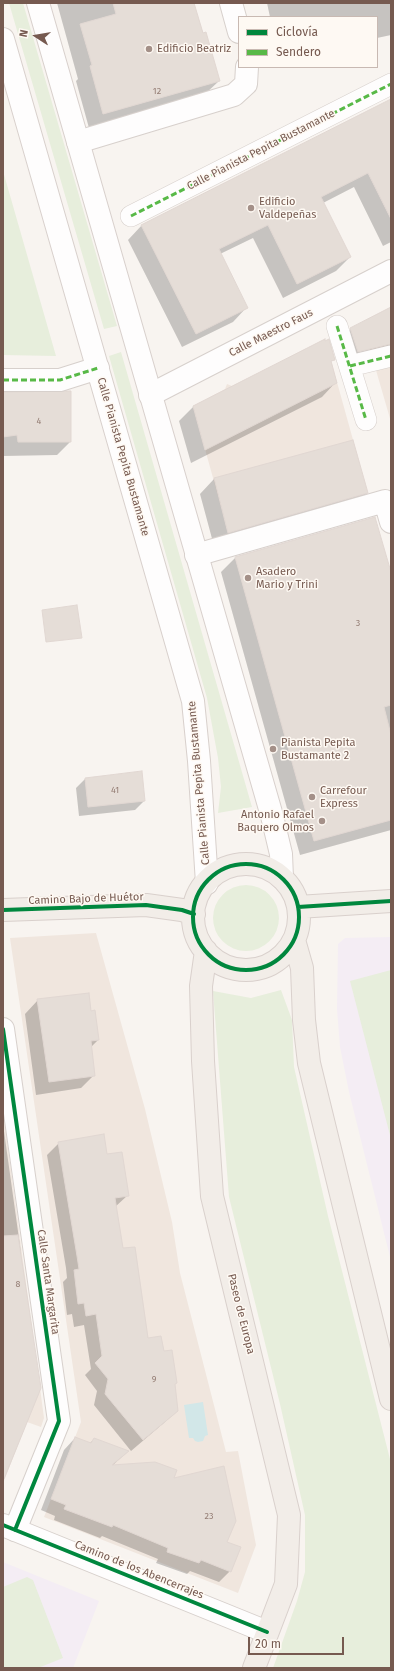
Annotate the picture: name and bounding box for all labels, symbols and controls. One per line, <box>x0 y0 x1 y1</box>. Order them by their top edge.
north arrow <box>16 16 56 56</box>
legend <box>238 16 378 68</box>
text: Ciclovía <box>276 25 318 39</box>
text: N <box>17 28 31 38</box>
place label: Edificio Beatriz <box>157 42 231 56</box>
marker: Edificio Beatriz <box>144 44 154 54</box>
text: Sendero <box>276 45 321 59</box>
house number: 12 <box>153 86 161 96</box>
street label: Calle Pianista Pepita Bustamante <box>185 107 337 193</box>
place label: Edificio Valdepeñas <box>259 195 316 221</box>
marker: Edificio Valdepeñas <box>246 203 256 213</box>
street label: Calle Maestro Faus <box>227 306 315 360</box>
street label: Calle Pianista Pepita Bustamante <box>94 376 152 538</box>
house number: 4 <box>37 416 41 426</box>
place label: Asadero Mario y Trini <box>256 565 318 591</box>
marker: Asadero Mario y Trini <box>243 573 253 583</box>
house number: 3 <box>356 618 360 628</box>
street label: Calle Pianista Pepita Bustamante <box>185 701 213 865</box>
place label: Pianista Pepita Bustamante 2 <box>281 736 356 762</box>
marker: Pianista Pepita Bustamante 2 <box>268 744 278 754</box>
place label: Carrefour Express <box>320 784 367 810</box>
house number: 41 <box>111 785 119 795</box>
marker: Carrefour Express <box>307 792 317 802</box>
place label: Antonio Rafael Baquero Olmos <box>237 808 314 834</box>
marker: Antonio Rafael Baquero Olmos <box>317 816 327 826</box>
street label: Camino Bajo de Huétor <box>28 890 144 908</box>
street label: Calle Santa Margarita <box>34 1229 62 1335</box>
street label: Paseo de Europa <box>225 1272 257 1356</box>
house number: 8 <box>16 1279 20 1289</box>
house number: 9 <box>152 1374 156 1384</box>
house number: 23 <box>205 1511 213 1521</box>
street label: Camino de los Abencerrajes <box>73 1538 205 1602</box>
scale bar <box>250 1629 346 1655</box>
text: 20 m <box>255 1637 281 1651</box>

